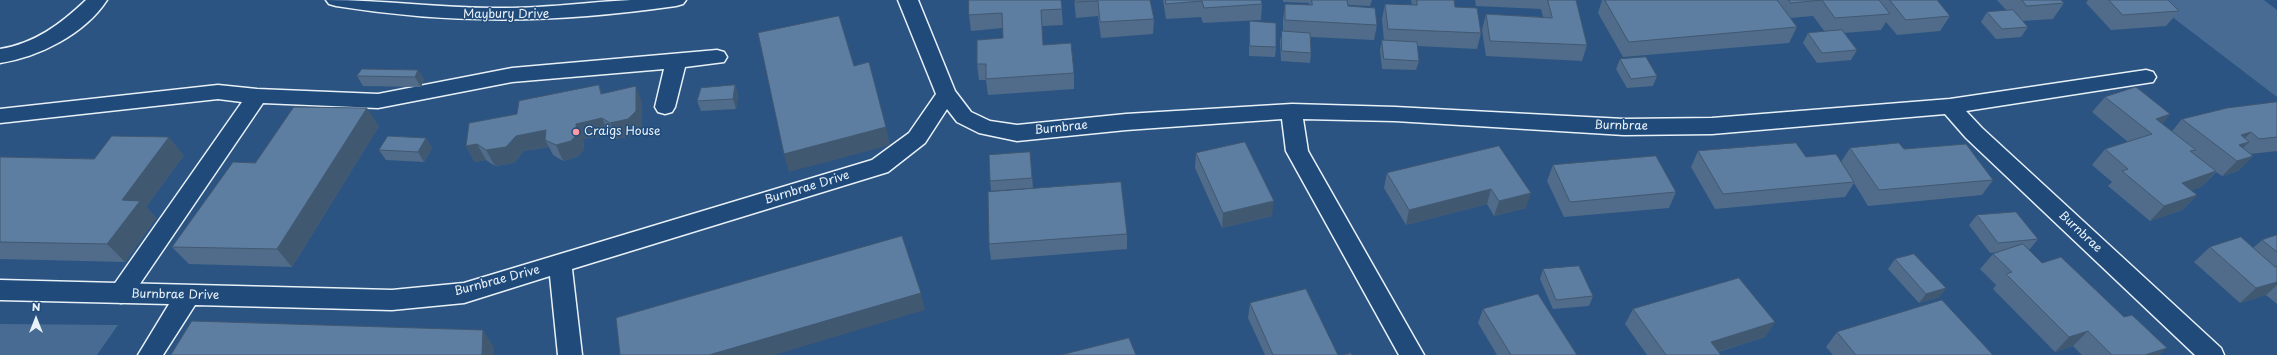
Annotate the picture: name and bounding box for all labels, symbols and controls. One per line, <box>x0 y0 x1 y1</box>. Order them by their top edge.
street label: Maybury Drive <box>463 8 549 22</box>
street label: Burnbrae <box>1034 118 1088 138</box>
street label: Burnbrae <box>1594 118 1648 134</box>
place label: Craigs House <box>584 125 661 139</box>
marker: Craigs House <box>571 127 581 137</box>
street label: Burnbrae Drive <box>763 168 851 208</box>
street label: Burnbrae <box>2055 208 2105 256</box>
street label: Burnbrae Drive <box>452 263 542 299</box>
street label: Burnbrae Drive <box>131 287 219 303</box>
text: N <box>32 298 40 315</box>
north arrow <box>16 299 56 339</box>

